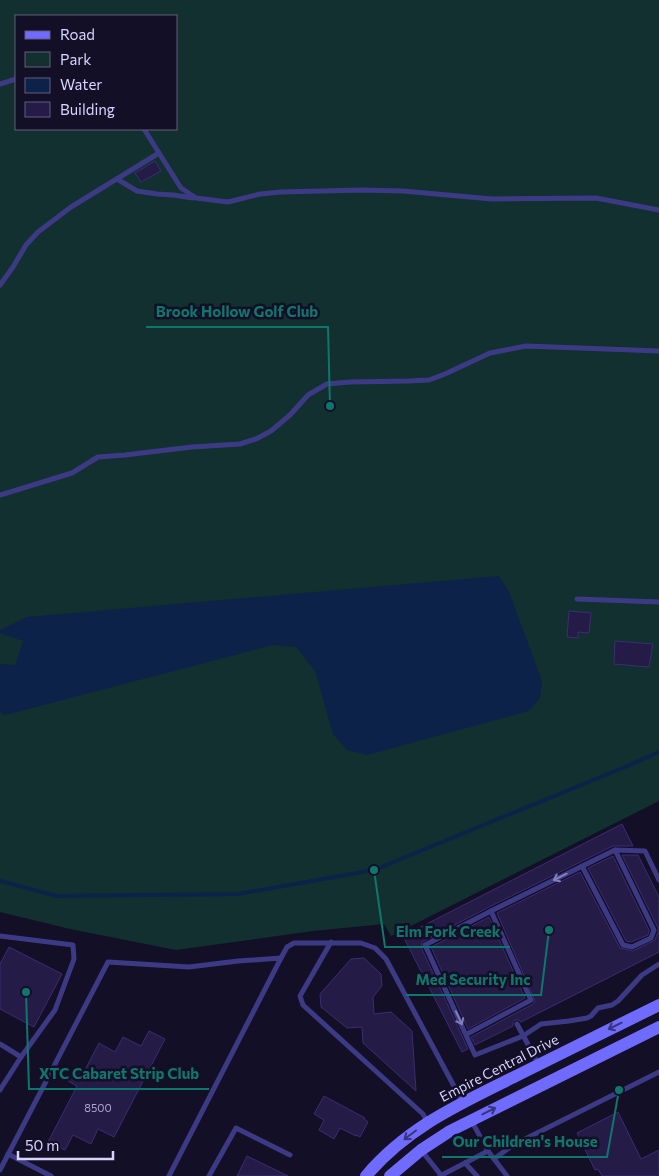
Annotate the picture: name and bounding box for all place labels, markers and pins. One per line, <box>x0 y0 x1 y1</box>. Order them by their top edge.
callout: Brook Hollow Golf Club <box>146 297 328 327</box>
callout: Elm Fork Creek <box>385 917 510 947</box>
callout: Med Security Inc <box>406 965 541 995</box>
callout: XTC Cabaret Strip Club <box>29 1059 209 1089</box>
callout: Our Children's House <box>442 1127 607 1157</box>

